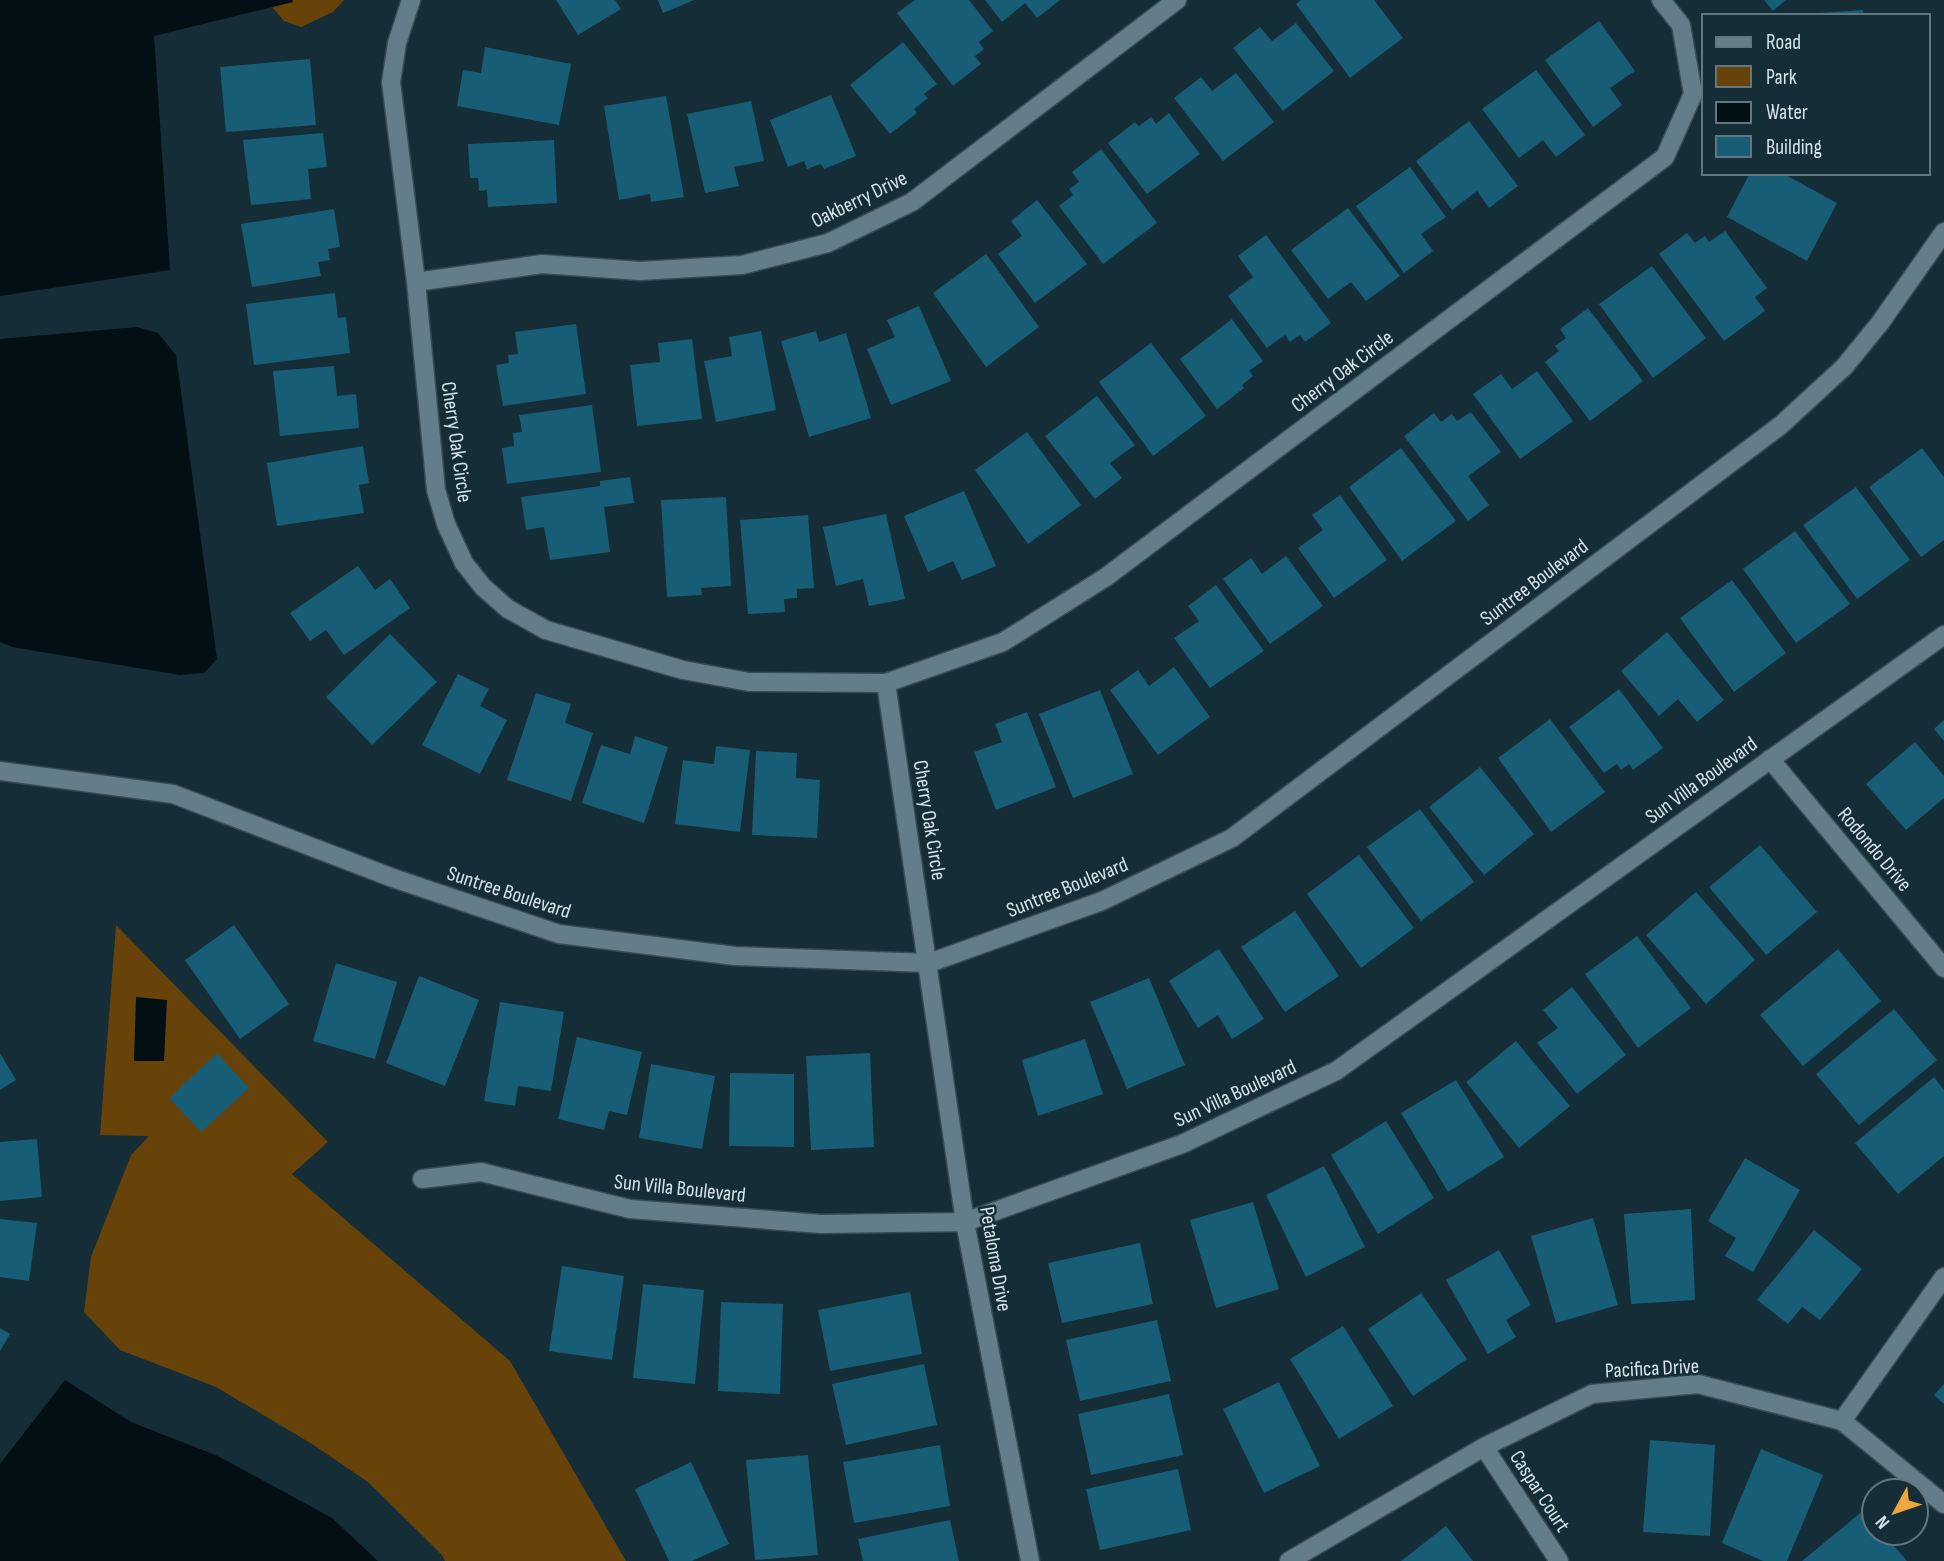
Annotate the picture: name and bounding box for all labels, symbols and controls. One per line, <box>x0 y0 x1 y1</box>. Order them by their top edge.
legend <box>1702 14 1930 175</box>
text: Road <box>1766 30 1801 55</box>
text: Park <box>1766 65 1797 90</box>
text: Water <box>1766 100 1808 125</box>
text: Building <box>1766 135 1822 160</box>
street label: Oakberry Drive <box>807 165 911 233</box>
street label: Cherry Oak Circle <box>1286 325 1398 418</box>
street label: Cherry Oak Circle <box>436 380 477 504</box>
street label: Suntree Boulevard <box>1475 534 1593 631</box>
street label: Sun Villa Boulevard <box>1641 731 1762 829</box>
street label: Cherry Oak Circle <box>908 758 951 882</box>
street label: Rodondo Drive <box>1832 802 1917 896</box>
street label: Suntree Boulevard <box>1003 852 1131 923</box>
street label: Suntree Boulevard <box>444 861 574 924</box>
street label: Sun Villa Boulevard <box>1170 1054 1300 1133</box>
street label: Sun Villa Boulevard <box>613 1169 747 1208</box>
street label: Petaloma Drive <box>974 1205 1017 1313</box>
street label: Pacifica Drive <box>1604 1354 1700 1383</box>
street label: Caspar Court <box>1504 1446 1575 1537</box>
north arrow <box>1860 1477 1930 1547</box>
text: N <box>1871 1511 1895 1533</box>

